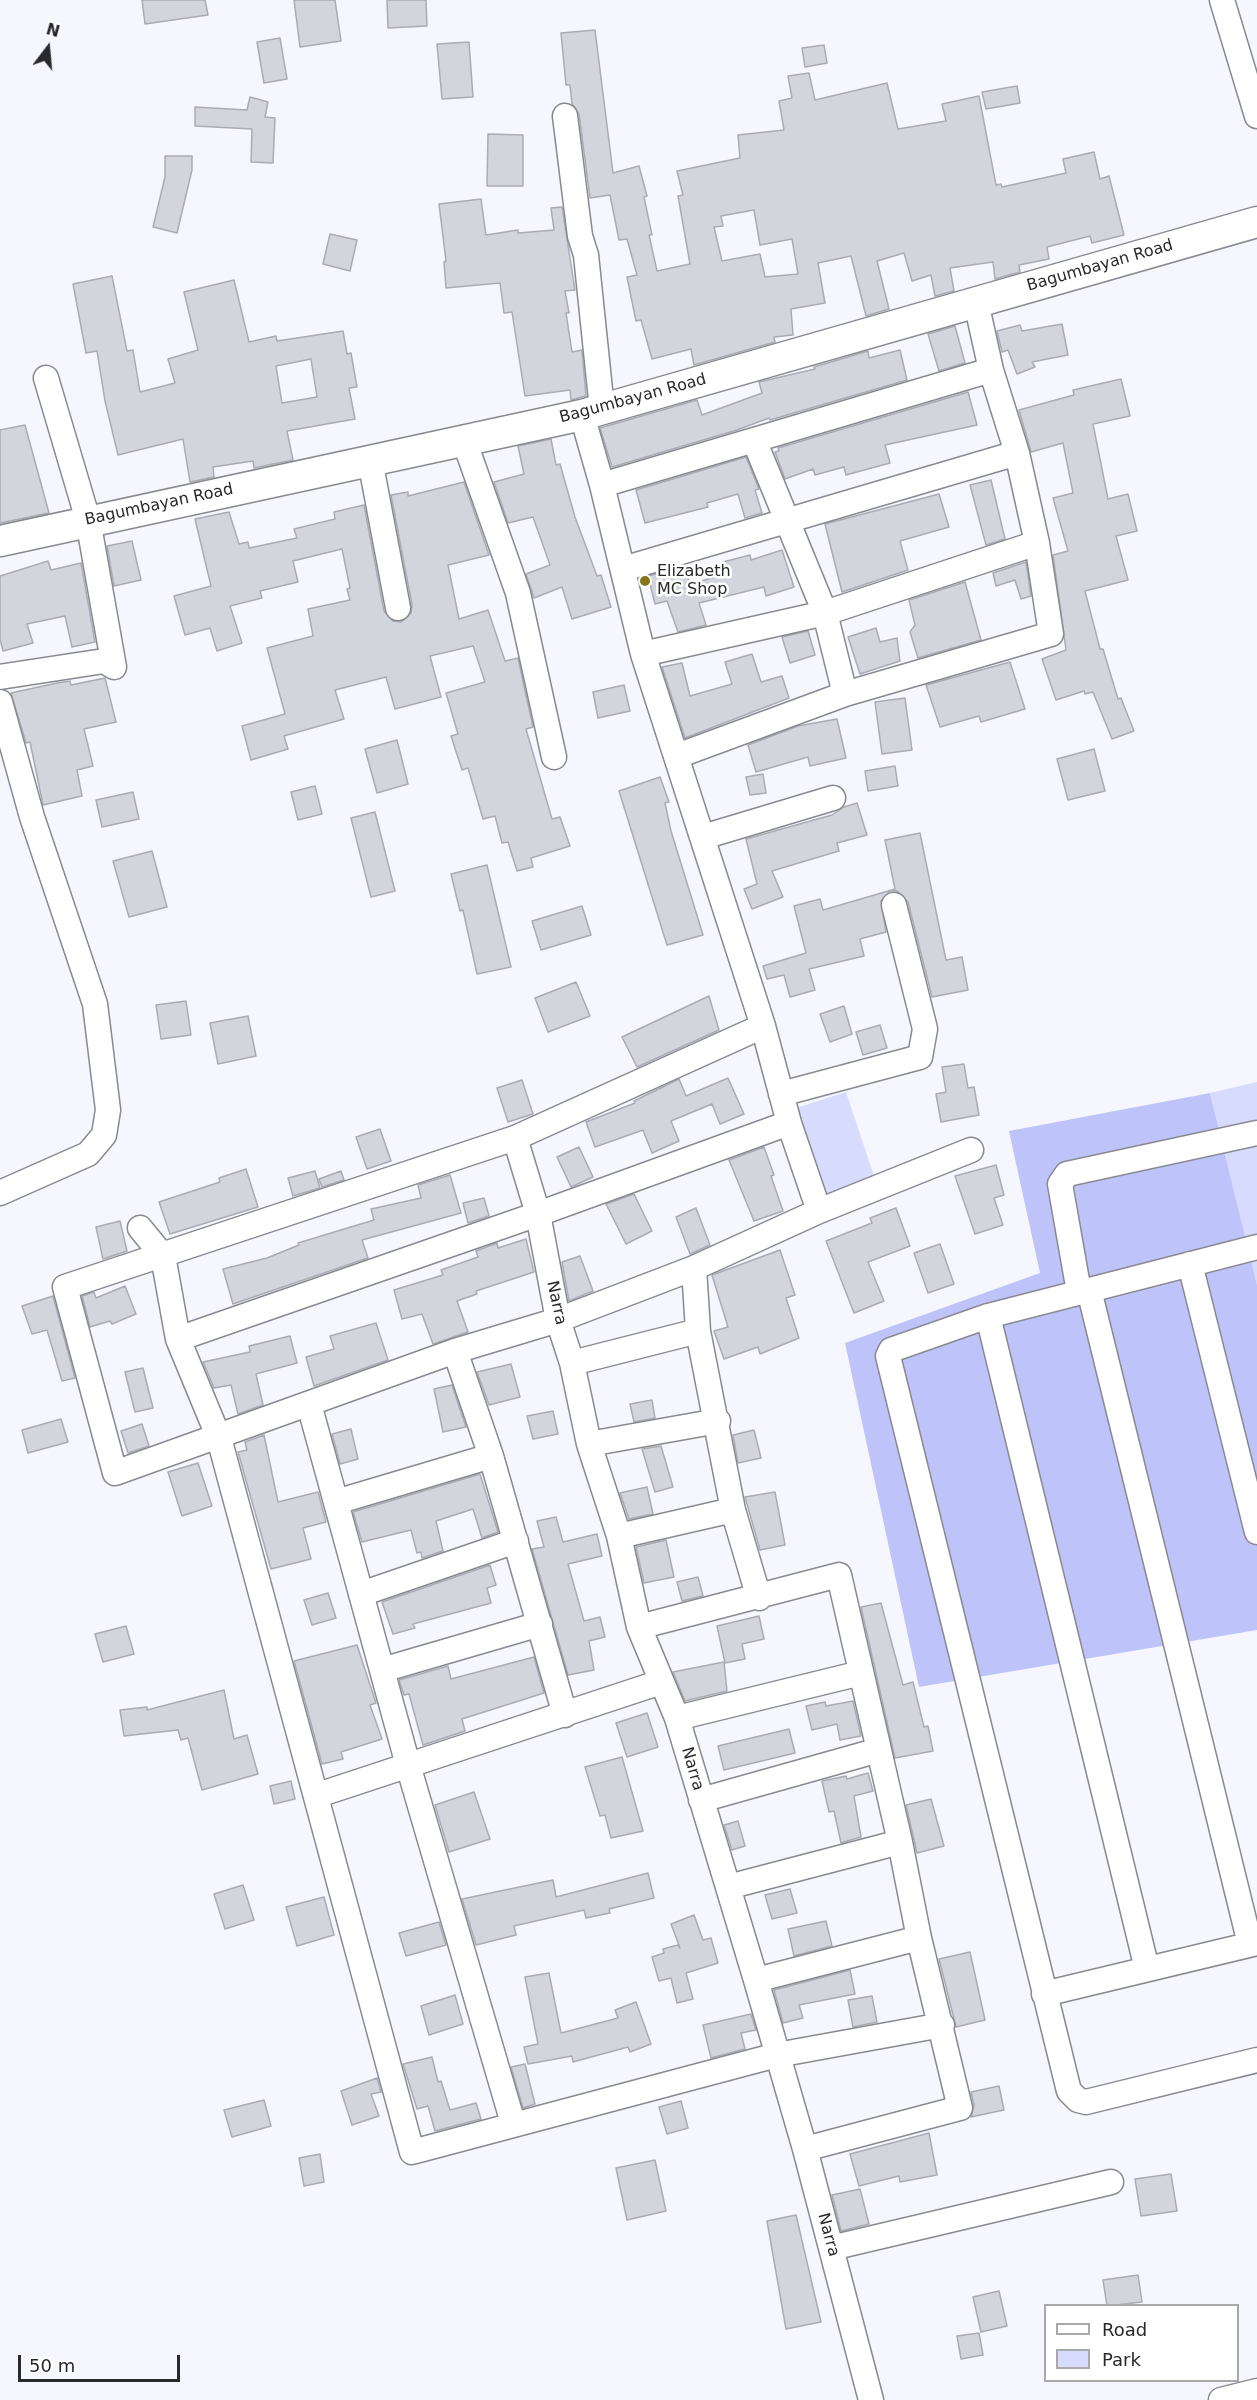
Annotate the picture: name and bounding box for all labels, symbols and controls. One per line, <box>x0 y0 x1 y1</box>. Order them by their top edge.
north arrow <box>18 18 78 78</box>
text: N <box>44 19 62 41</box>
street label: Bagumbayan Road <box>1025 236 1175 296</box>
street label: Bagumbayan Road <box>557 370 709 428</box>
street label: Bagumbayan Road <box>83 480 235 530</box>
place label: Elizabeth MC Shop <box>657 562 731 600</box>
marker: Elizabeth MC Shop <box>638 574 652 588</box>
street label: Narra <box>542 1279 570 1327</box>
street label: Narra <box>677 1745 707 1793</box>
street label: Narra <box>813 2211 843 2259</box>
legend <box>1044 2304 1239 2382</box>
text: Road <box>1102 2319 1147 2340</box>
scale bar <box>21 2343 183 2381</box>
text: Park <box>1102 2349 1141 2370</box>
text: 50 m <box>29 2355 75 2376</box>

